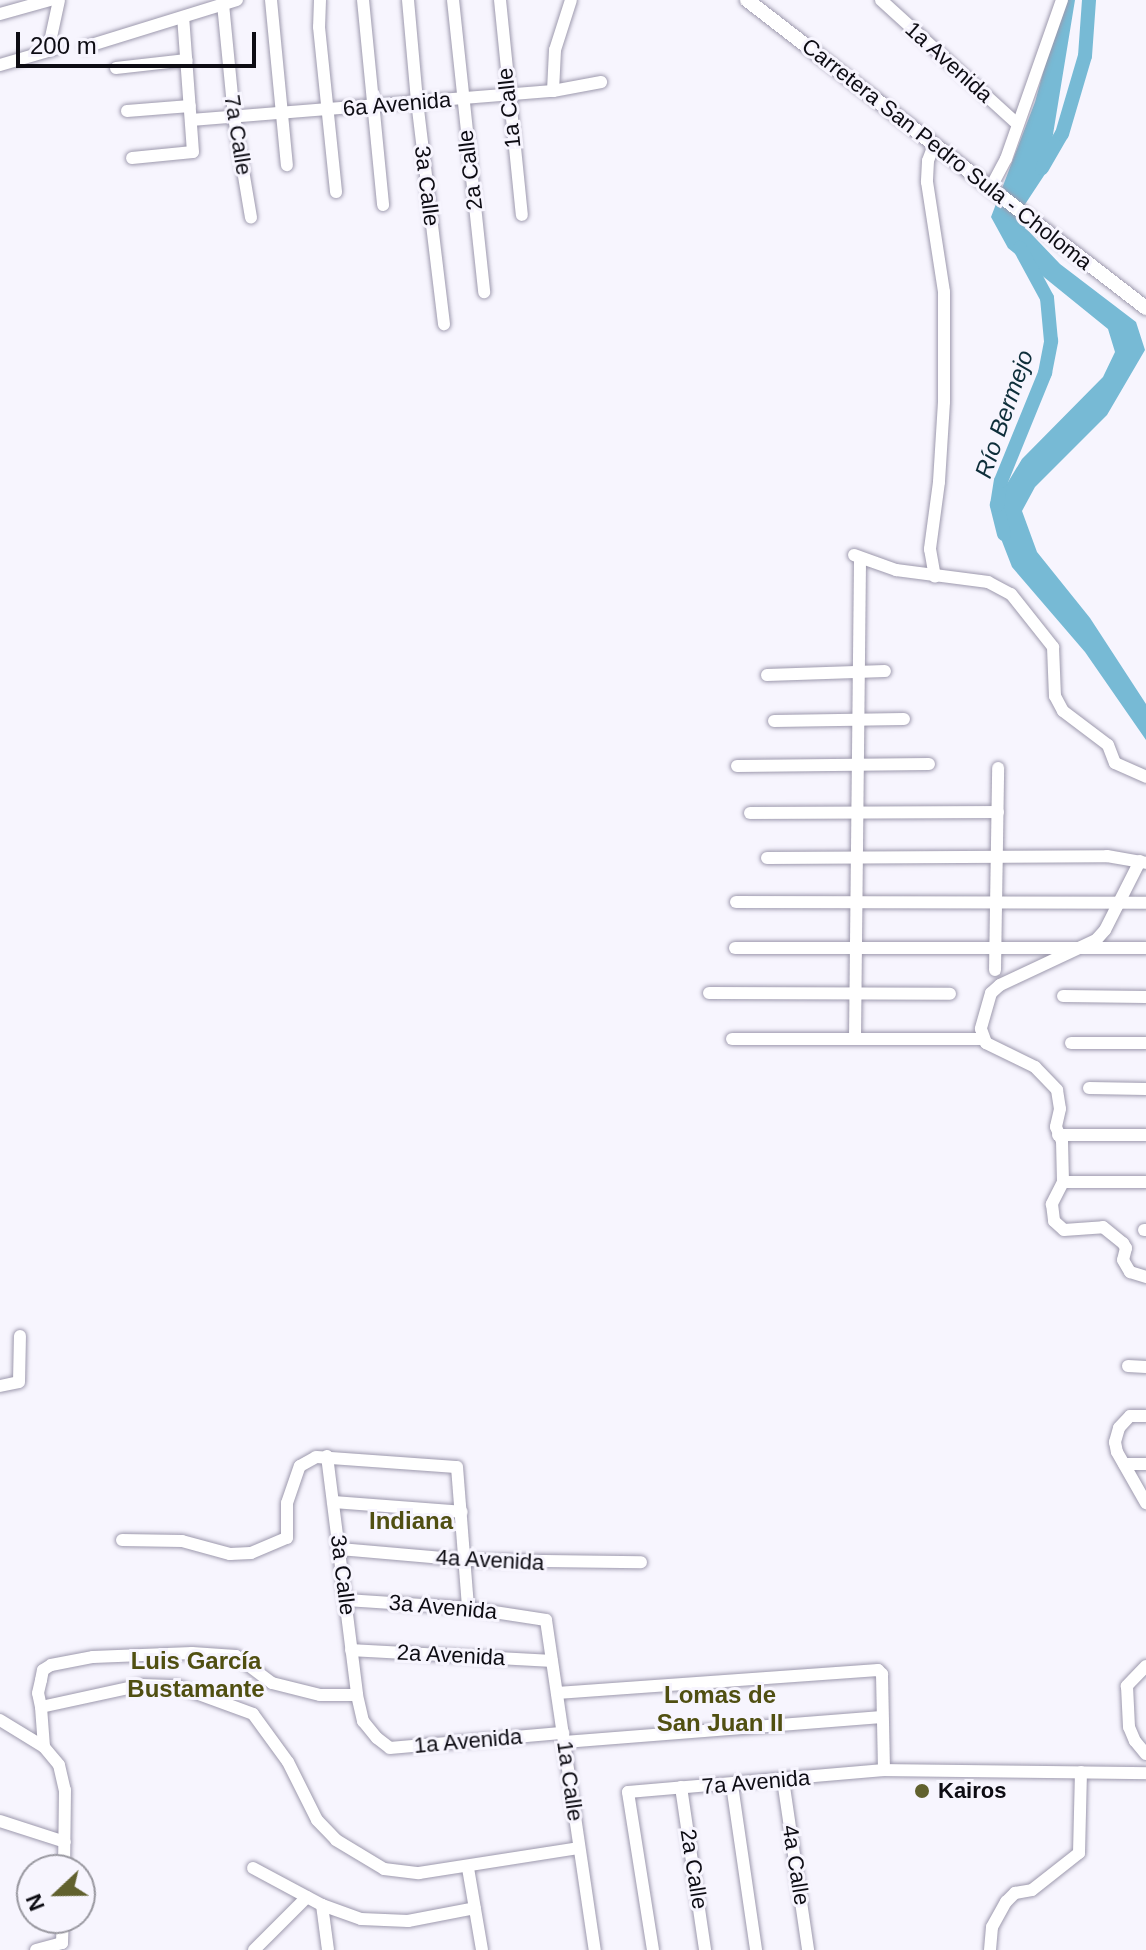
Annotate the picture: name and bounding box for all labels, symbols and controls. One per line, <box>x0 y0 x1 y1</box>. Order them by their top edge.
street label: 1a Avenida <box>899 15 999 109</box>
scale bar <box>20 16 260 66</box>
text: 200 m <box>30 32 97 59</box>
street label: Carretera San Pedro Sula - Choloma <box>797 33 1097 275</box>
street label: 1a Calle <box>492 66 526 150</box>
street label: 6a Avenida <box>341 86 453 122</box>
street label: 7a Calle <box>219 93 257 177</box>
street label: 2a Calle <box>452 128 488 212</box>
street label: 3a Calle <box>409 144 445 228</box>
water label: Río Bermejo <box>969 346 1039 482</box>
district label: Indiana <box>369 1507 453 1535</box>
street label: 3a Calle <box>325 1533 361 1617</box>
street label: 4a Avenida <box>435 1544 545 1576</box>
street label: 3a Avenida <box>387 1589 499 1625</box>
street label: 2a Avenida <box>396 1639 506 1671</box>
district label: Luis García Bustamante <box>127 1647 265 1703</box>
district label: Lomas de San Juan II <box>657 1681 783 1737</box>
street label: 1a Avenida <box>412 1723 524 1759</box>
street label: 1a Calle <box>551 1739 589 1823</box>
street label: 7a Avenida <box>700 1764 812 1800</box>
place label: Kairos <box>938 1778 1006 1804</box>
marker: Kairos <box>913 1782 931 1800</box>
street label: 4a Calle <box>777 1823 815 1907</box>
street label: 2a Calle <box>675 1827 713 1911</box>
north arrow <box>16 1854 96 1934</box>
text: N <box>21 1890 50 1914</box>

